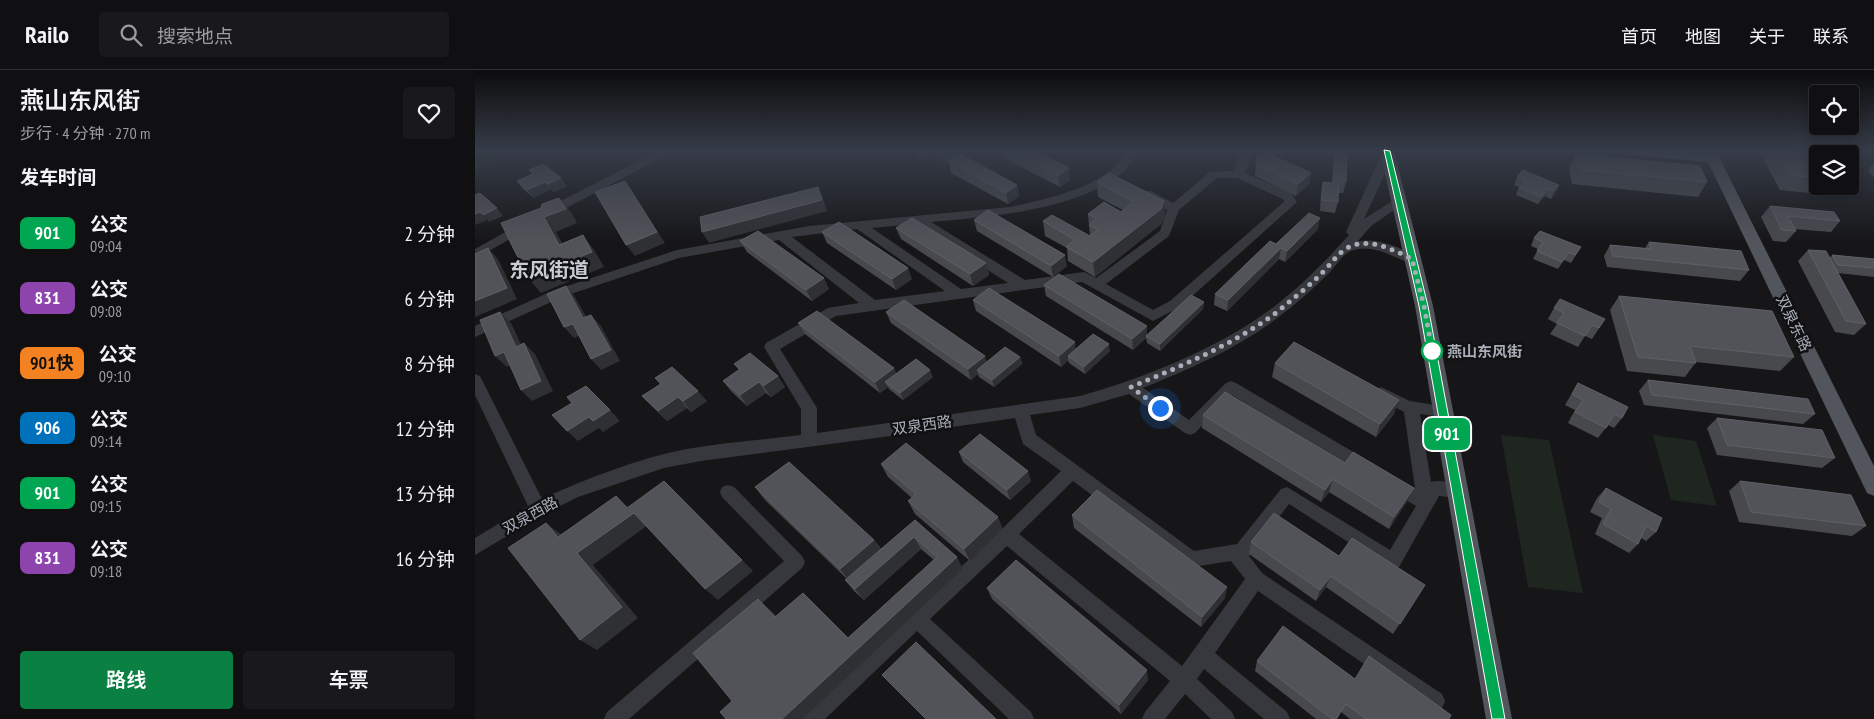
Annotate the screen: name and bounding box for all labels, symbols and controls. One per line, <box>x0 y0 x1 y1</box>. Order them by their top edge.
search box <box>99 12 449 57</box>
text: Railo <box>25 19 69 50</box>
icon: search <box>117 21 145 49</box>
text: 搜索地点 <box>157 24 233 48</box>
text: 首页 <box>1621 25 1657 48</box>
text: 地图 <box>1685 25 1721 48</box>
text: 关于 <box>1749 25 1785 48</box>
text: 联系 <box>1813 25 1849 48</box>
text: 燕山东风街 <box>20 85 140 116</box>
map controls <box>1809 85 1859 195</box>
button: locate <box>1809 85 1859 135</box>
button: heart <box>403 87 455 139</box>
text: 步行 · 4 分钟 · 270 m <box>20 123 150 143</box>
button: layers <box>1809 145 1859 195</box>
text: 发车时间 <box>20 165 96 189</box>
text: 公交 <box>90 212 128 236</box>
text: 901 <box>35 221 60 244</box>
text: 2 分钟 <box>404 222 455 246</box>
text: 09:04 <box>90 236 122 256</box>
district label: 东风街道 <box>509 257 589 283</box>
text: 公交 <box>90 277 128 301</box>
text: 831 <box>35 286 60 309</box>
text: 6 分钟 <box>404 287 455 311</box>
street label: 双泉东路 <box>1772 292 1816 354</box>
text: 09:08 <box>90 301 122 321</box>
marker: 燕山东风街 <box>1421 340 1443 362</box>
text: 公交 <box>99 342 137 366</box>
place label: 燕山东风街 <box>1447 342 1522 361</box>
text: 901快 <box>30 351 74 374</box>
text: 8 分钟 <box>404 352 455 376</box>
text: 09:10 <box>99 366 131 386</box>
your location <box>1148 396 1173 421</box>
text: 公交 <box>90 407 128 431</box>
street label: 双泉西路 <box>891 411 953 439</box>
text: 906 <box>35 416 60 439</box>
text: 12 分钟 <box>396 417 455 441</box>
line badge: 901 <box>1418 418 1476 450</box>
text: 901 <box>1434 422 1460 445</box>
text: 09:14 <box>90 431 122 451</box>
text: 公交 <box>90 472 128 496</box>
text: 901 <box>35 481 60 504</box>
text: 13 分钟 <box>396 482 455 506</box>
street label: 双泉西路 <box>499 492 561 538</box>
text: 09:15 <box>90 496 122 516</box>
text: 公交 <box>90 537 128 561</box>
text: 831 <box>35 546 60 569</box>
text: 16 分钟 <box>396 547 455 571</box>
text: 09:18 <box>90 561 122 581</box>
button: 路线 <box>20 651 233 709</box>
button: 车票 <box>243 651 455 709</box>

